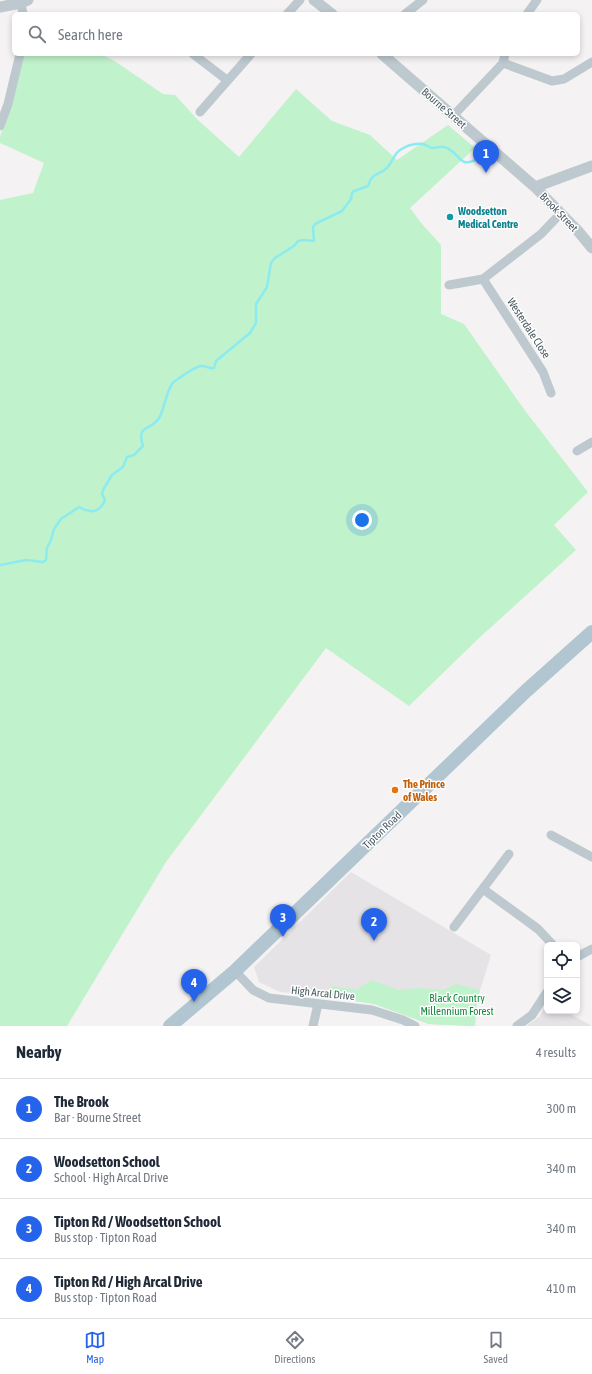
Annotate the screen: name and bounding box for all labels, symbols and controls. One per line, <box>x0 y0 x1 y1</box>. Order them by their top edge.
search box <box>12 12 580 56</box>
icon: search <box>26 23 48 45</box>
text: Search here <box>58 26 123 43</box>
street label: Bourne Street <box>419 85 469 131</box>
pin: 1 <box>473 140 499 173</box>
street label: Brook Street <box>538 190 580 234</box>
place label: Woodsetton Medical Centre <box>457 205 518 230</box>
marker: Woodsetton Medical Centre <box>445 212 455 222</box>
street label: Westerdale Close <box>505 296 553 360</box>
your location <box>352 510 372 530</box>
place label: The Prince of Wales <box>403 778 445 803</box>
marker: The Prince of Wales <box>390 785 400 795</box>
street label: Tipton Road <box>360 809 404 851</box>
pin: 3 <box>270 904 296 937</box>
pin: 2 <box>361 908 387 941</box>
map controls <box>544 942 580 1014</box>
button: locate <box>544 942 580 978</box>
pin: 4 <box>181 969 207 1002</box>
button: layers <box>544 978 580 1014</box>
street label: High Arcal Drive <box>291 984 355 1002</box>
park label: Black Country Millennium Forest <box>420 992 494 1017</box>
text: Nearby <box>16 1042 62 1062</box>
text: 4 results <box>536 1045 576 1060</box>
text: The Brook <box>54 1093 109 1110</box>
text: 1 <box>26 1101 32 1116</box>
text: 300 m <box>547 1101 576 1116</box>
text: Bar · Bourne Street <box>54 1110 141 1125</box>
text: Woodsetton School <box>54 1153 160 1170</box>
text: 2 <box>26 1161 32 1176</box>
text: 340 m <box>547 1161 576 1176</box>
text: School · High Arcal Drive <box>54 1170 168 1185</box>
text: Tipton Rd / Woodsetton School <box>54 1213 221 1230</box>
text: 3 <box>26 1221 32 1236</box>
text: 340 m <box>547 1221 576 1236</box>
text: Bus stop · Tipton Road <box>54 1230 157 1245</box>
text: Tipton Rd / High Arcal Drive <box>54 1273 203 1290</box>
text: 4 <box>26 1281 32 1296</box>
text: 410 m <box>547 1281 576 1296</box>
text: Bus stop · Tipton Road <box>54 1290 157 1305</box>
tab: Map <box>84 1329 106 1365</box>
tab: Directions <box>274 1329 315 1365</box>
tab: Saved <box>484 1329 508 1365</box>

